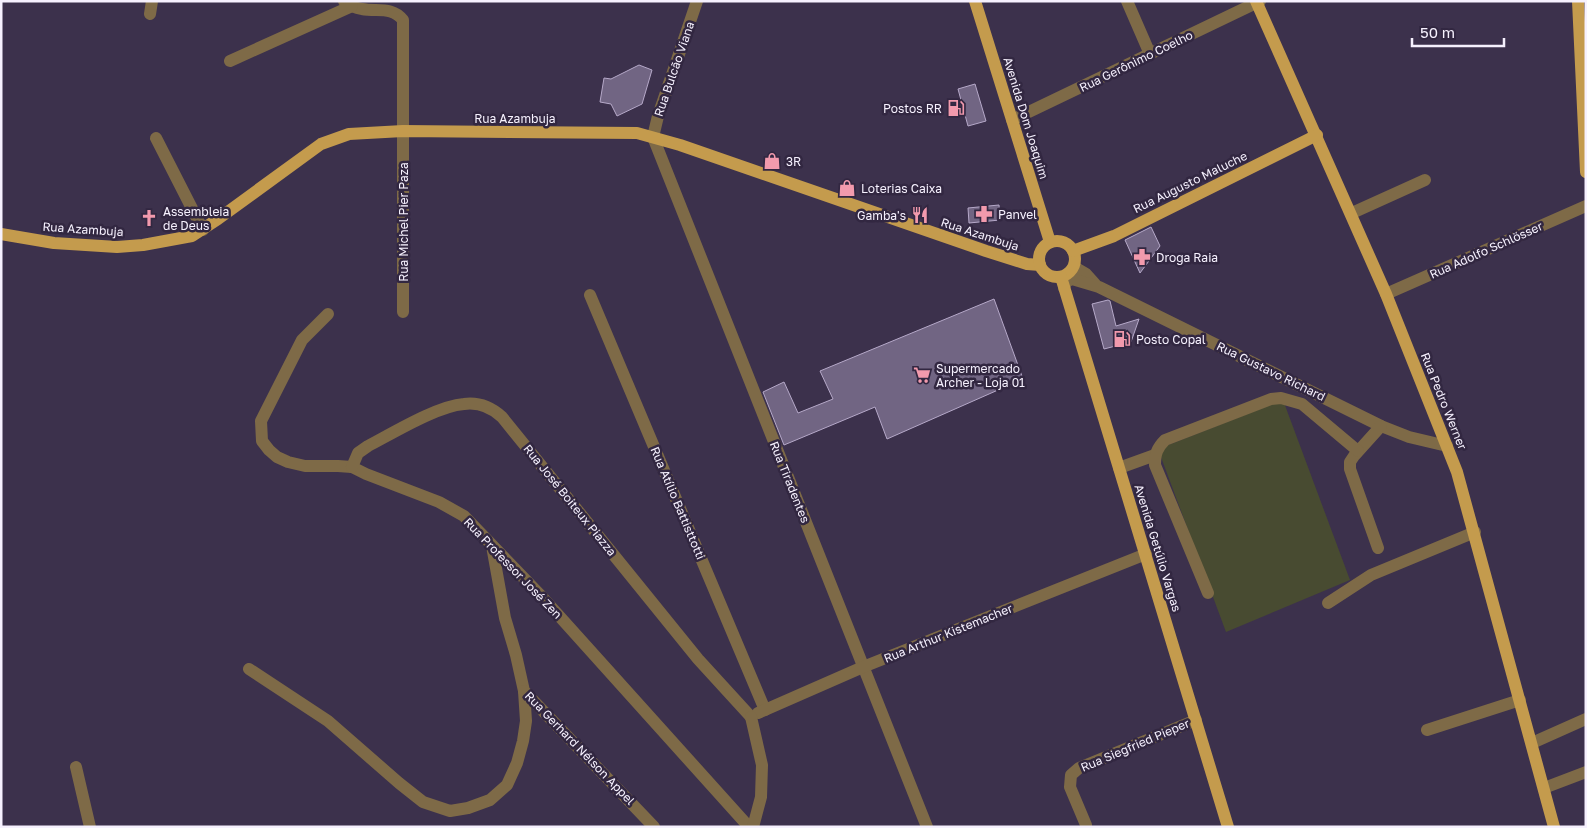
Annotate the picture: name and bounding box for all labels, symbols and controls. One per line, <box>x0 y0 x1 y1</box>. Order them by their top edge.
scale bar <box>1412 15 1504 47</box>
street label: Rua Bulcão Viana <box>651 19 697 119</box>
text: 50 m <box>1420 23 1455 41</box>
street label: Rua Gerônimo Coelho <box>1077 27 1195 95</box>
street label: Avenida Dom Joaquim <box>1000 55 1052 181</box>
fuel station icon: Postos RR <box>946 98 966 118</box>
place label: Postos RR <box>883 101 942 116</box>
street label: Rua Azambuja <box>474 111 556 126</box>
street label: Rua Augusto Maluche <box>1130 148 1250 216</box>
shop icon: 3R <box>762 151 782 171</box>
place label: 3R <box>786 154 801 169</box>
street label: Rua Michel Pier Paza <box>396 162 411 282</box>
shop icon: Loterias Caixa <box>837 178 857 198</box>
place label: Loterias Caixa <box>861 181 942 196</box>
place label: Assembleia de Deus <box>163 204 229 233</box>
pharmacy icon: Panvel <box>974 204 994 224</box>
restaurant icon: Gamba's <box>910 205 930 225</box>
place label: Panvel <box>998 207 1037 222</box>
church icon: Assembleia de Deus <box>139 208 159 228</box>
place label: Gamba's <box>857 208 906 223</box>
street label: Rua Azambuja <box>939 214 1021 254</box>
street label: Rua Adolfo Schlösser <box>1427 218 1545 282</box>
street label: Rua Azambuja <box>42 219 124 239</box>
pharmacy icon: Droga Raia <box>1132 247 1152 267</box>
place label: Droga Raia <box>1156 250 1218 265</box>
fuel station icon: Posto Copal <box>1112 329 1132 349</box>
place label: Posto Copal <box>1136 332 1206 347</box>
street label: Rua Gustavo Richard <box>1214 338 1328 404</box>
street label: Rua Pedro Werner <box>1418 350 1470 452</box>
place label: Supermercado Archer - Loja 01 <box>936 361 1025 390</box>
supermarket icon: Supermercado Archer - Loja 01 <box>912 365 932 385</box>
street label: Rua Tiradentes <box>767 439 813 525</box>
street label: Rua José Boiteux Piazza <box>520 441 620 559</box>
street label: Rua Atílio Battisttotti <box>647 444 709 562</box>
street label: Avenida Getúlio Vargas <box>1131 482 1185 614</box>
street label: Rua Professor José Zen <box>461 514 565 622</box>
street label: Rua Arthur Kistemacher <box>881 600 1015 666</box>
street label: Rua Gerhard Nélson Appel <box>522 688 638 808</box>
street label: Rua Siegfried Pieper <box>1078 715 1192 775</box>

